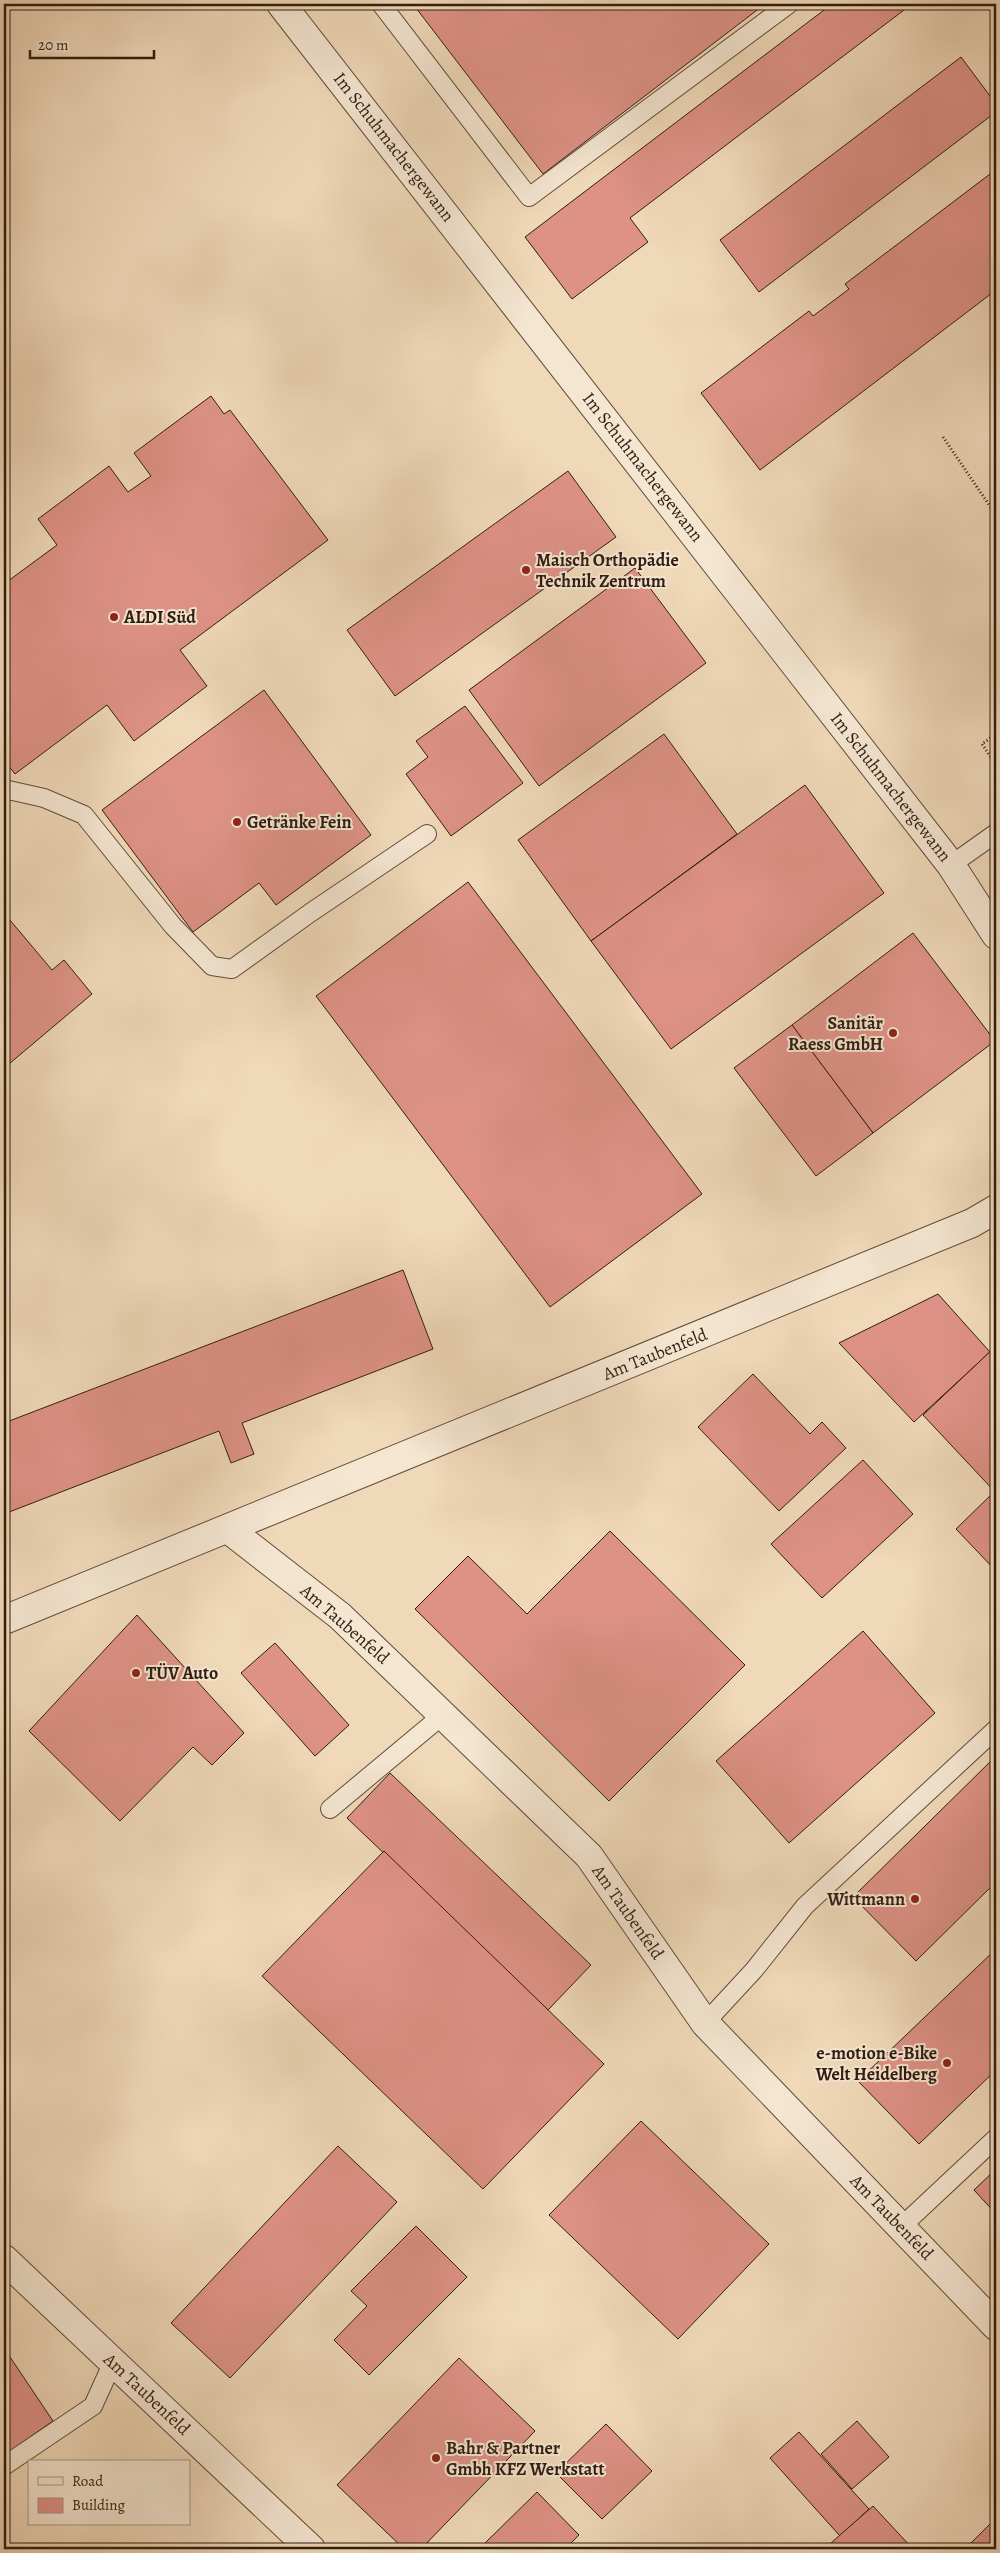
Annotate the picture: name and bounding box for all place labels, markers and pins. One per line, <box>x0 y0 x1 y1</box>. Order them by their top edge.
place label: Maisch Orthopädie Technik Zentrum <box>536 548 679 593</box>
marker: Maisch Orthopädie Technik Zentrum <box>520 564 532 576</box>
place label: ALDI Süd <box>123 605 196 629</box>
marker: ALDI Süd <box>108 611 120 623</box>
place label: Getränke Fein <box>247 810 352 834</box>
marker: Getränke Fein <box>231 816 243 828</box>
place label: Sanitär Raess GmbH <box>788 1011 884 1056</box>
marker: Sanitär Raess GmbH <box>887 1027 899 1039</box>
place label: TÜV Auto <box>146 1661 218 1685</box>
marker: TÜV Auto <box>130 1667 142 1679</box>
place label: Wittmann <box>826 1887 905 1911</box>
marker: Wittmann <box>909 1893 921 1905</box>
place label: e-motion e-Bike Welt Heidelberg <box>814 2041 938 2086</box>
marker: e-motion e-Bike Welt Heidelberg <box>941 2057 953 2069</box>
place label: Bahr & Partner Gmbh KFZ Werkstatt <box>446 2436 605 2481</box>
marker: Bahr & Partner Gmbh KFZ Werkstatt <box>430 2452 442 2464</box>

